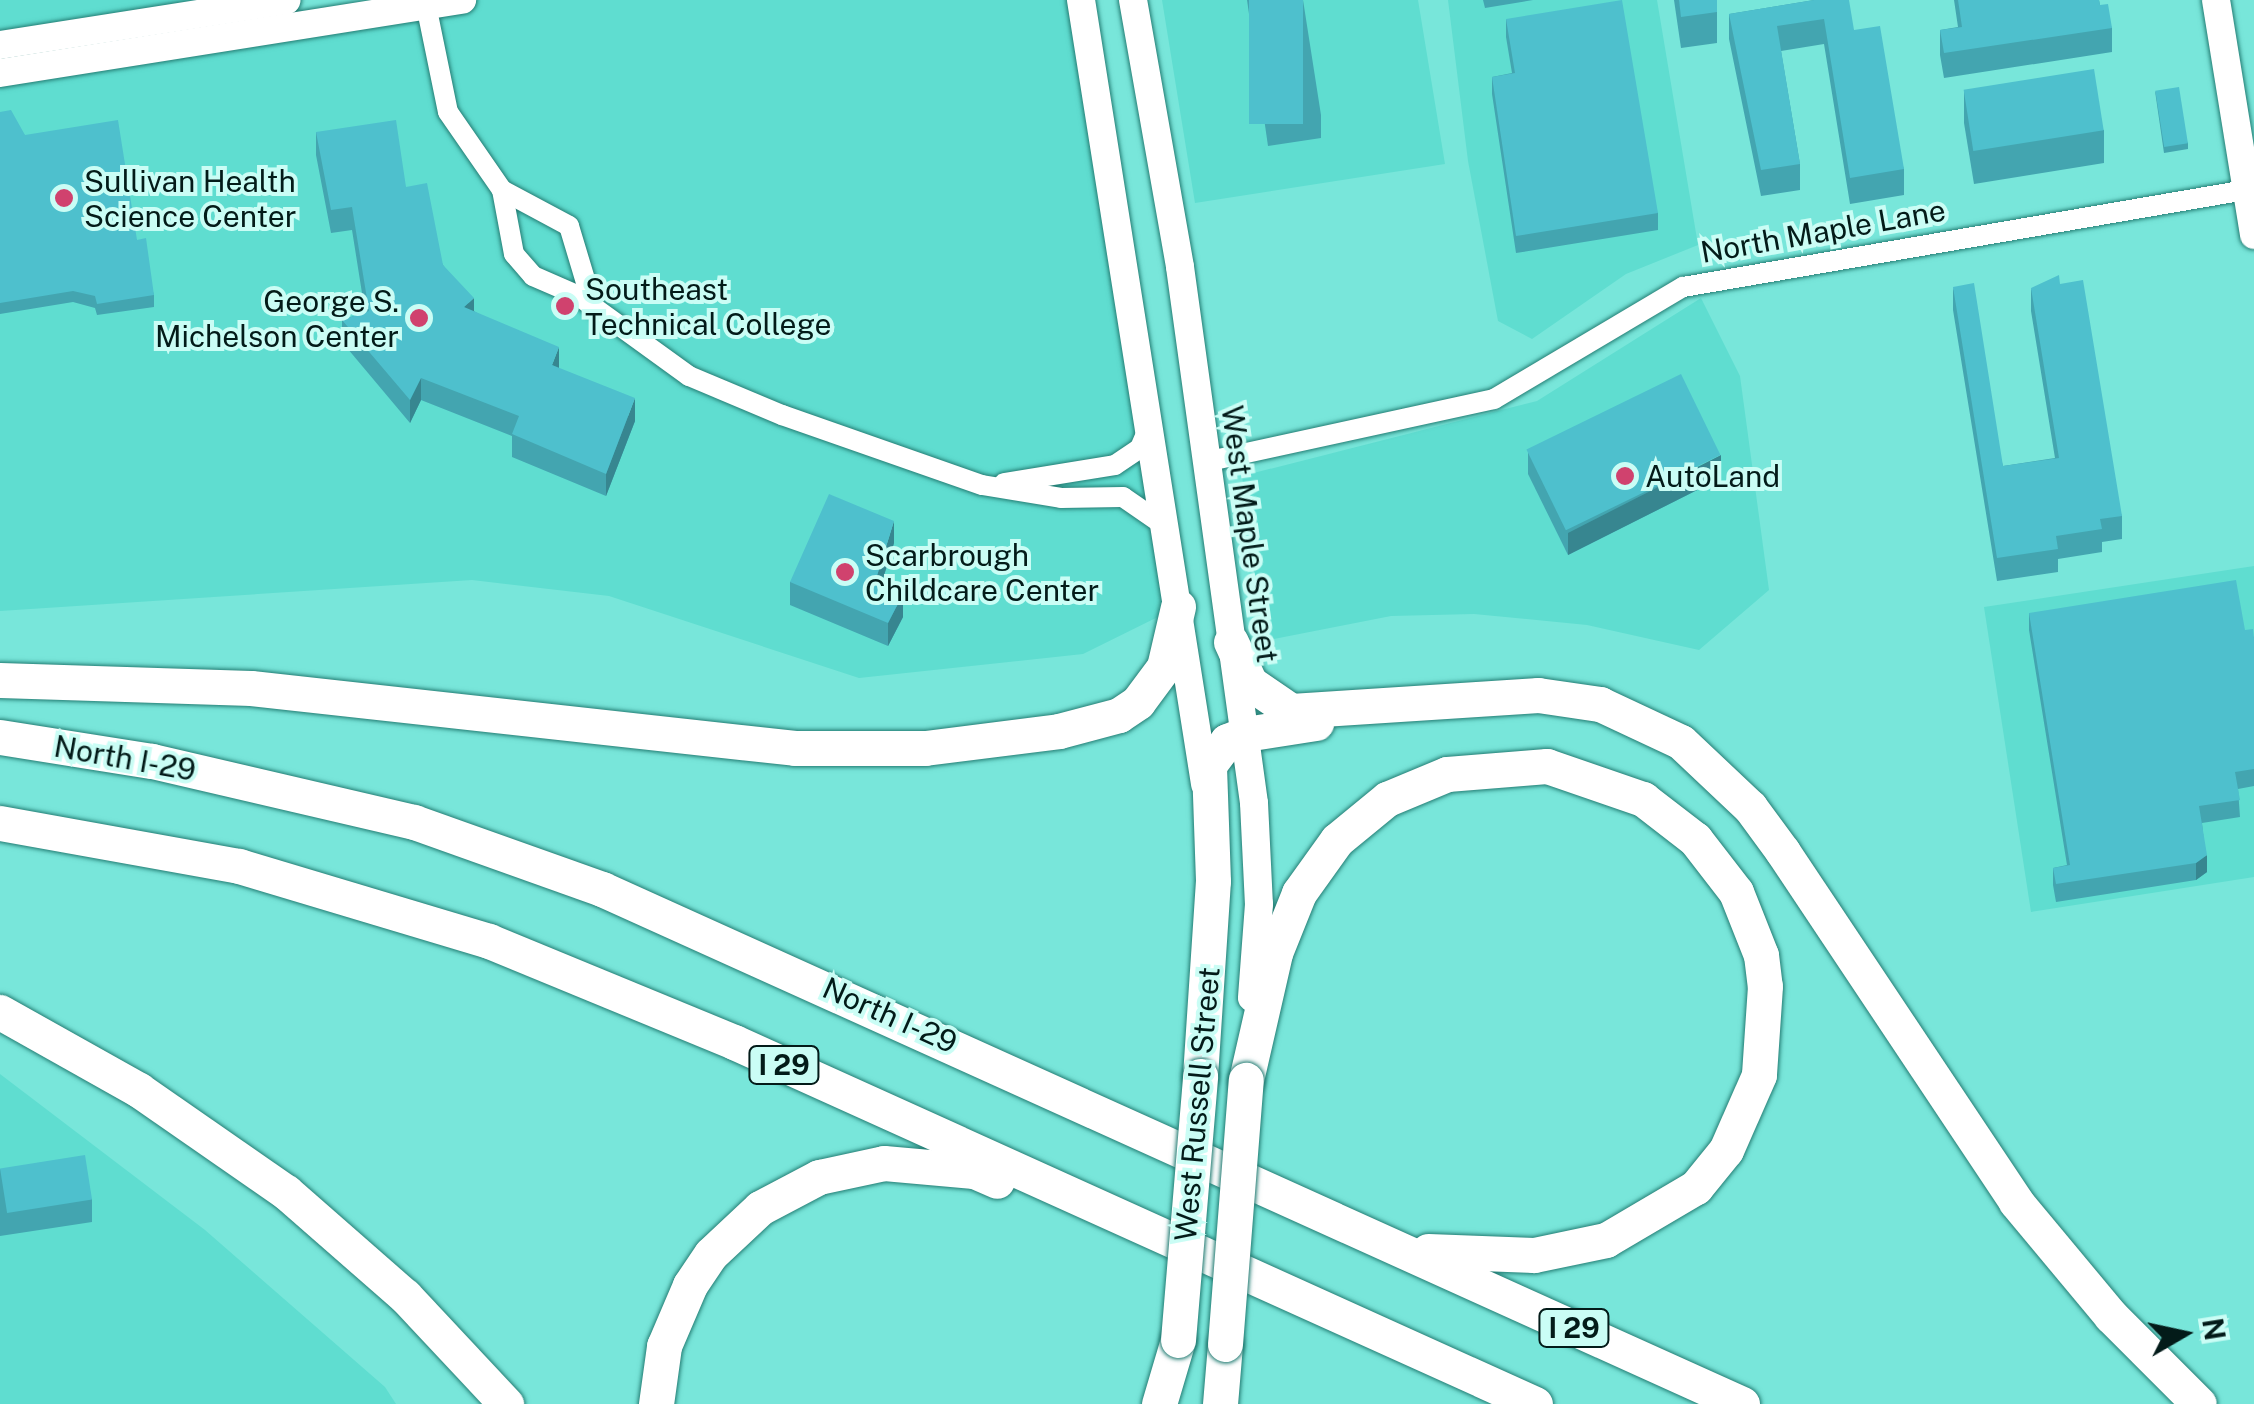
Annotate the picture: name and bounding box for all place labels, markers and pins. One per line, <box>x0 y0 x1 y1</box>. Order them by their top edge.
place label: Sullivan Health Science Center <box>84 163 297 234</box>
marker: Sullivan Health Science Center <box>53 187 75 209</box>
place label: Southeast Technical College <box>585 271 832 342</box>
place label: George S. Michelson Center <box>155 283 399 354</box>
marker: Southeast Technical College <box>554 295 576 317</box>
marker: George S. Michelson Center <box>408 307 430 329</box>
place label: AutoLand <box>1645 458 1780 494</box>
marker: AutoLand <box>1614 465 1636 487</box>
place label: Scarbrough Childcare Center <box>865 537 1100 608</box>
marker: Scarbrough Childcare Center <box>834 561 856 583</box>

